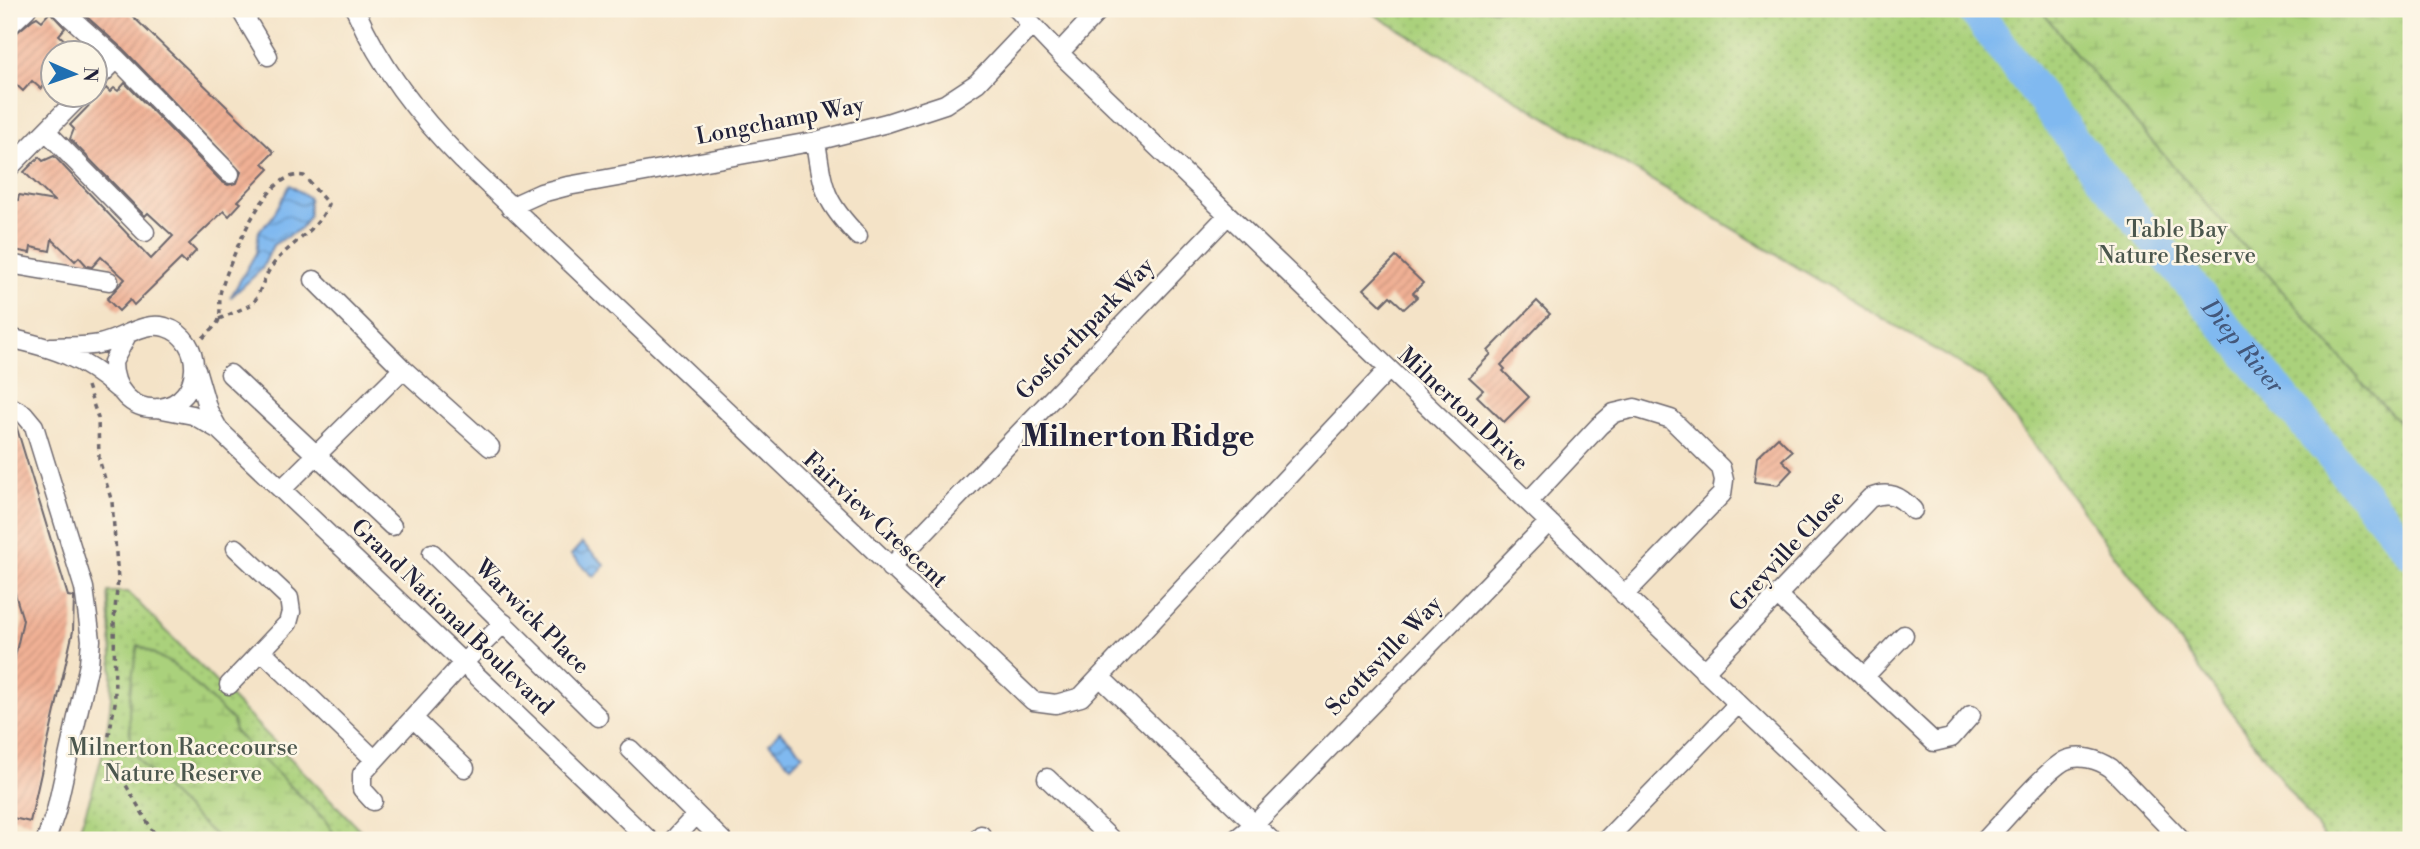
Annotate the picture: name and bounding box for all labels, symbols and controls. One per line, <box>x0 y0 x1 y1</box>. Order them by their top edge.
north arrow <box>38 38 108 108</box>
text: N <box>78 67 102 82</box>
street label: Longchamp Way <box>694 91 867 151</box>
park label: Table Bay Nature Reserve <box>2098 216 2256 270</box>
street label: Gosforthpark Way <box>1010 251 1161 406</box>
water label: Diep River <box>2194 293 2290 401</box>
street label: Milnerton Drive <box>1392 341 1534 477</box>
district label: Milnerton Ridge <box>1021 418 1255 456</box>
street label: Fairview Crescent <box>797 446 953 594</box>
street label: Greyville Close <box>1724 485 1850 617</box>
street label: Grand National Boulevard <box>345 513 559 721</box>
street label: Warwick Place <box>468 553 595 680</box>
street label: Scottsville Way <box>1320 590 1449 722</box>
park label: Milnerton Racecourse Nature Reserve <box>68 734 298 788</box>

